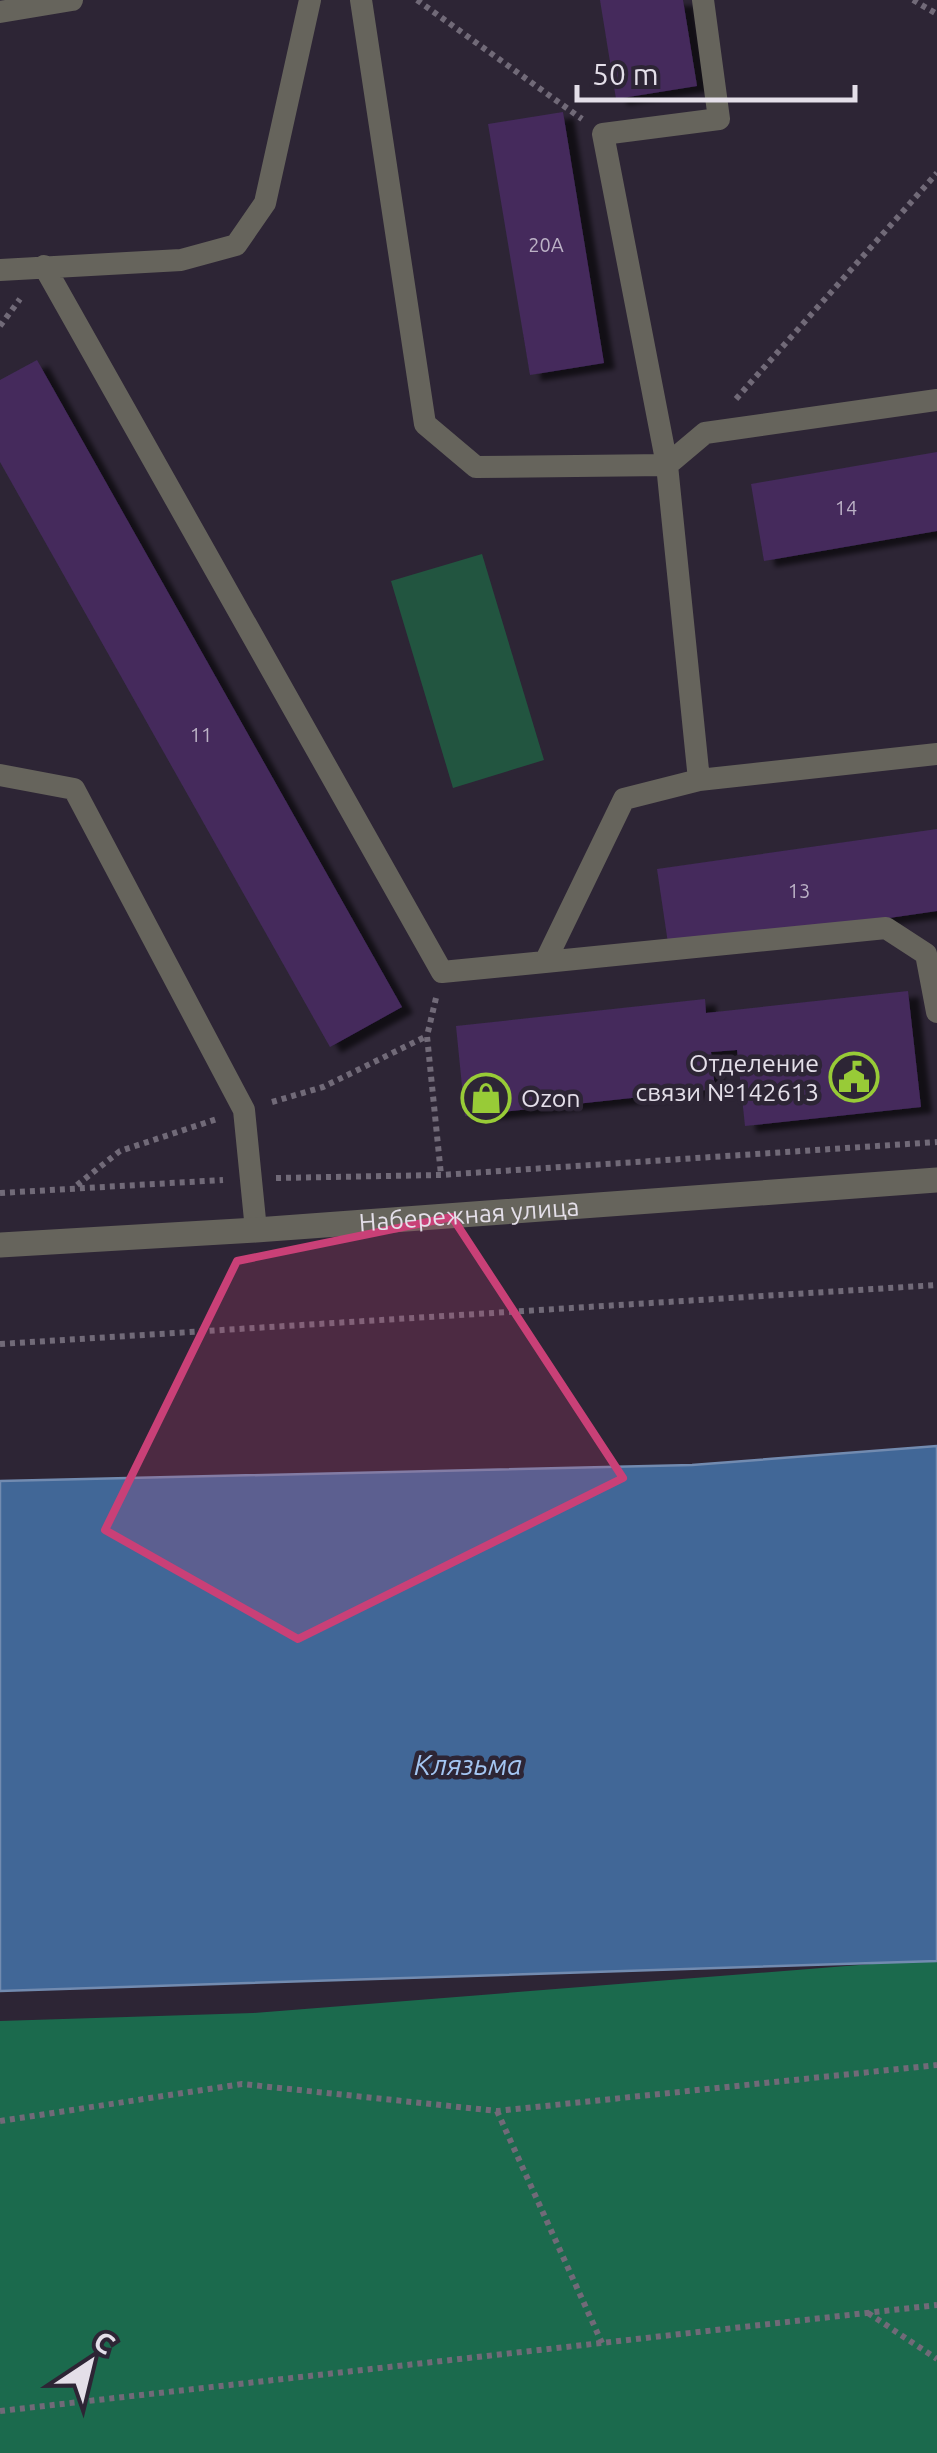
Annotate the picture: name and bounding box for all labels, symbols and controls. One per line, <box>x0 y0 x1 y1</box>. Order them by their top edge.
scale bar <box>577 40 854 102</box>
text: 50 m <box>592 57 659 91</box>
house number: 20А <box>528 233 564 256</box>
house number: 14 <box>835 496 857 519</box>
house number: 11 <box>190 723 212 746</box>
house number: 13 <box>788 879 810 902</box>
place label: Отделение связи №142613 <box>636 1049 819 1106</box>
public building icon: Отделение связи №142613 <box>828 1051 880 1103</box>
shop icon: Ozon <box>460 1072 512 1124</box>
place label: Ozon <box>521 1084 581 1112</box>
street label: Набережная улица <box>358 1192 580 1236</box>
water label: Клязьма <box>414 1749 522 1780</box>
north arrow <box>40 2313 140 2413</box>
text: С <box>88 2324 121 2360</box>

